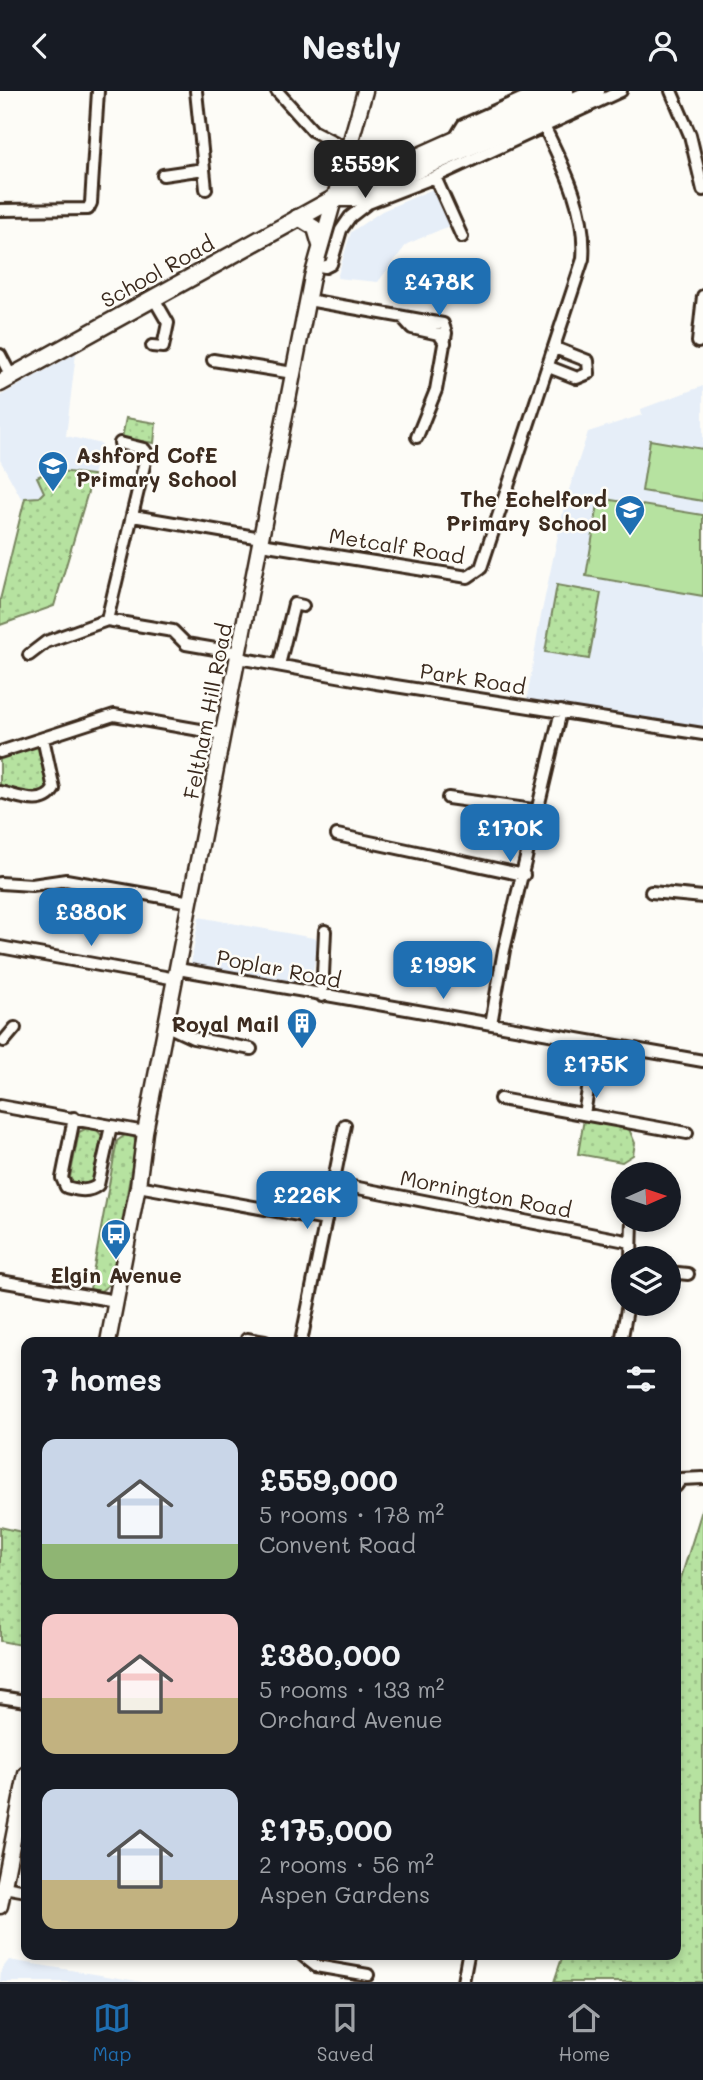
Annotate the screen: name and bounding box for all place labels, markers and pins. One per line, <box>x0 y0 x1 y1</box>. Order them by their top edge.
pin: £559K <box>316 141 414 200</box>
pin: £478K <box>390 259 488 318</box>
place label: Ashford CofE Primary School <box>76 441 237 493</box>
school or university icon: Ashford CofE Primary School <box>36 449 70 493</box>
place label: The Echelford Primary School <box>446 485 607 537</box>
school or university icon: The Echelford Primary School <box>613 493 647 537</box>
pin: £170K <box>461 805 559 864</box>
pin: £380K <box>42 889 140 948</box>
pin: £199K <box>394 941 492 1001</box>
building icon: Royal Mail <box>285 1006 319 1050</box>
place label: Royal Mail <box>172 1010 279 1038</box>
pin: £175K <box>547 1041 645 1100</box>
pin: £226K <box>258 1171 356 1231</box>
bus stop icon: Elgin Avenue <box>99 1217 133 1261</box>
place label: Elgin Avenue <box>50 1261 182 1288</box>

